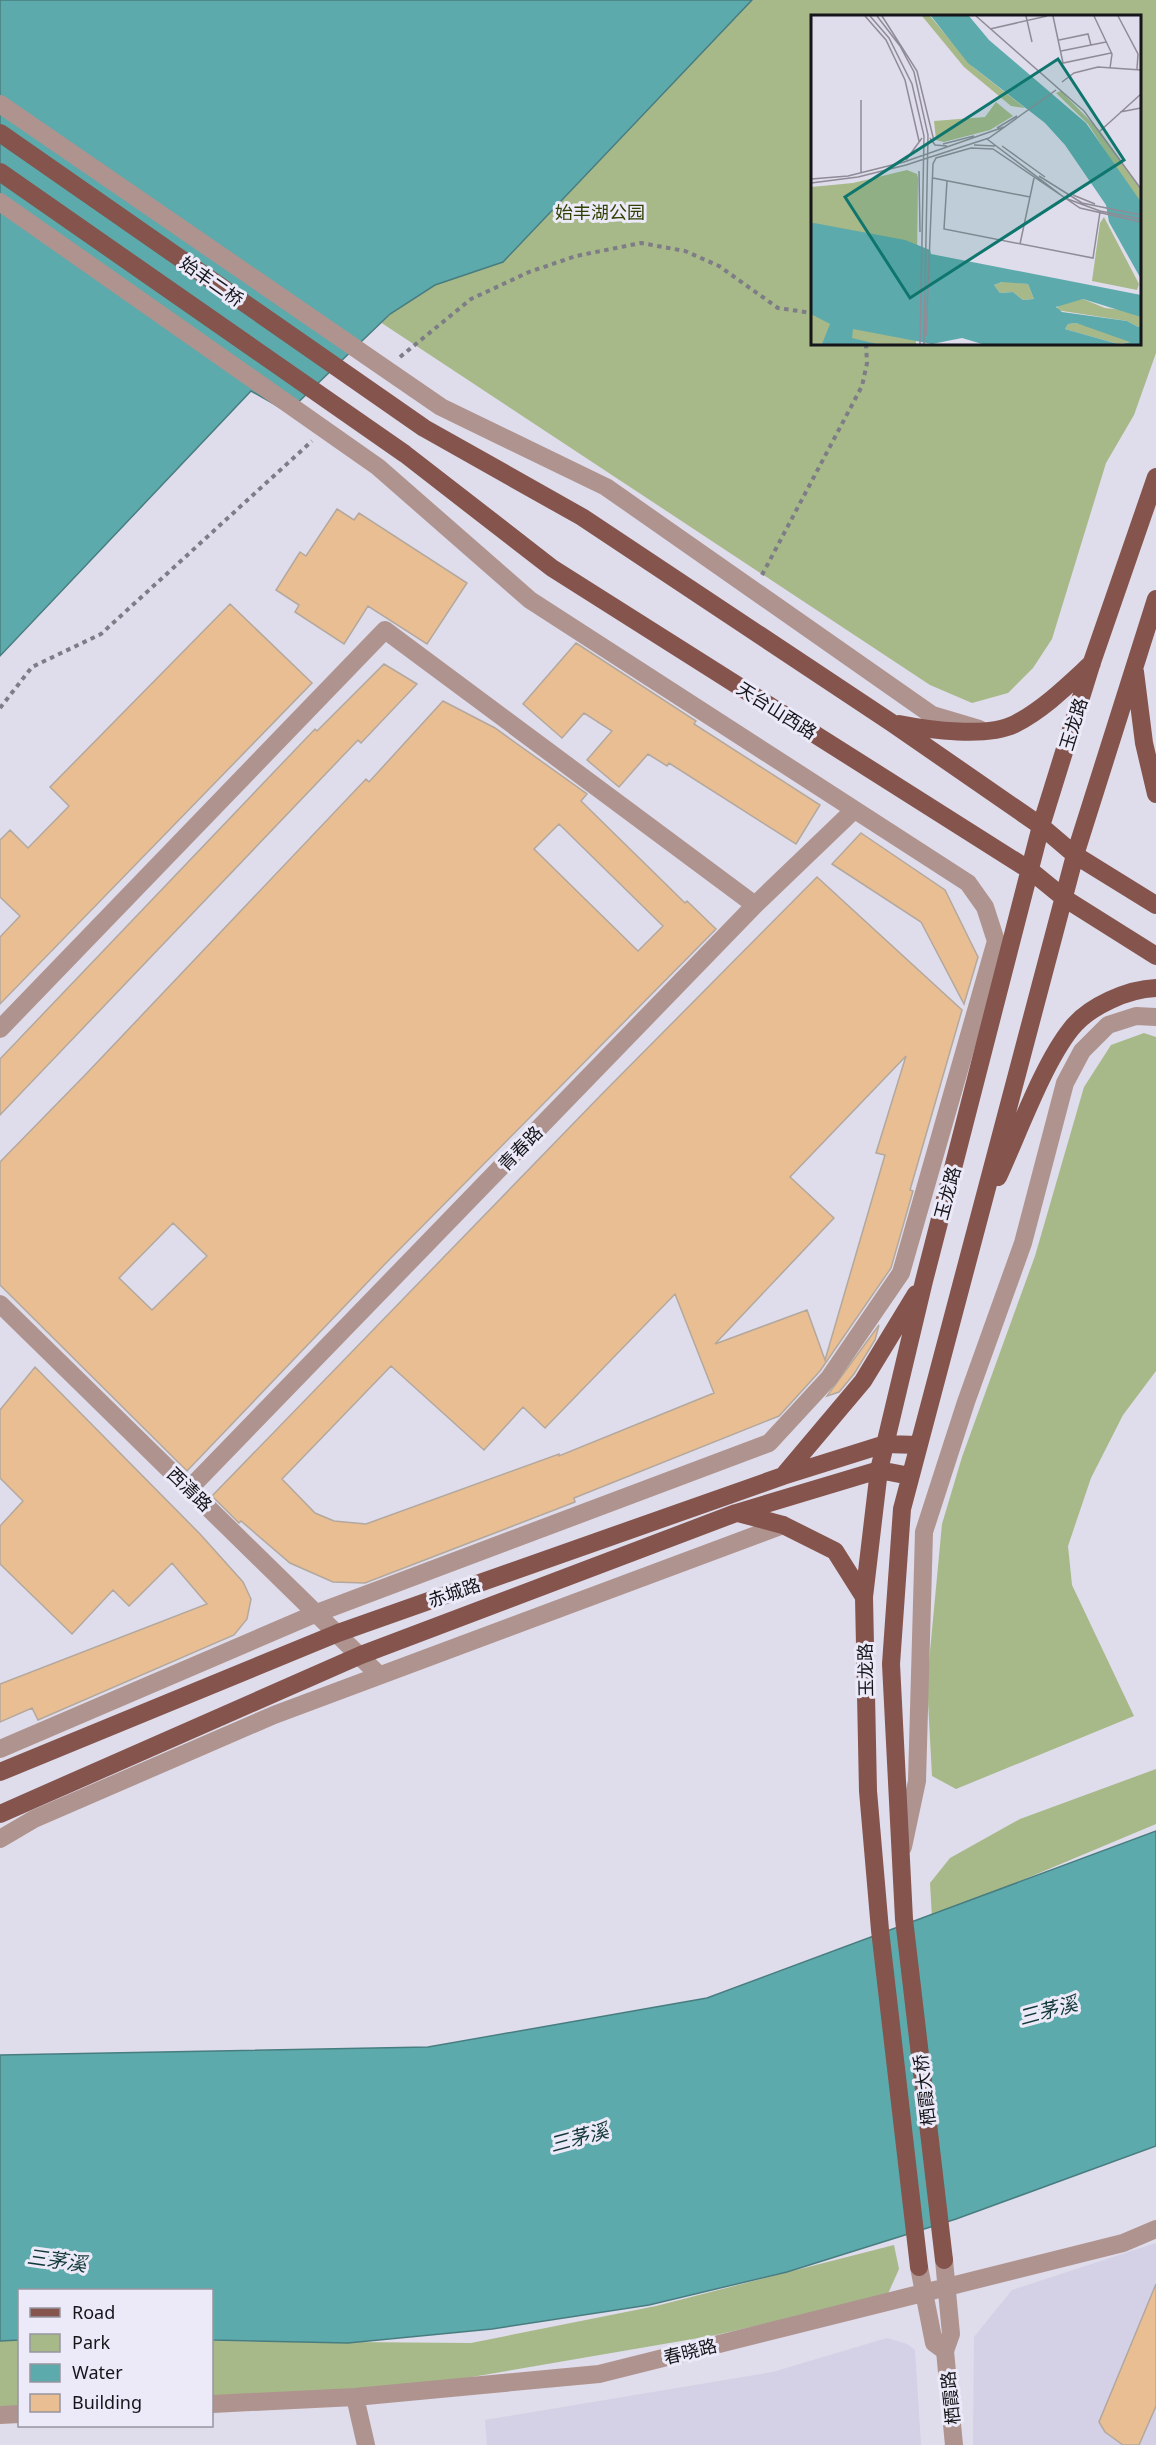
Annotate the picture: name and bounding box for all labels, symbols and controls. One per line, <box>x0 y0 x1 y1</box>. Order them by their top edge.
inset map <box>811 15 1141 345</box>
park label: 始丰湖公园 <box>555 200 645 224</box>
street label: 始丰二桥 <box>176 251 248 311</box>
street label: 天台山西路 <box>732 676 822 744</box>
street label: 玉龙路 <box>1054 695 1092 753</box>
street label: 青春路 <box>493 1120 547 1176</box>
street label: 玉龙路 <box>928 1164 966 1222</box>
street label: 西清路 <box>162 1462 218 1516</box>
street label: 赤城路 <box>425 1572 483 1612</box>
street label: 玉龙路 <box>853 1643 877 1697</box>
water label: 三茅溪 <box>1016 1989 1082 2031</box>
street label: 栖霞大桥 <box>908 2053 940 2127</box>
water label: 三茅溪 <box>547 2116 613 2158</box>
water label: 三茅溪 <box>25 2242 91 2278</box>
legend <box>18 2289 213 2427</box>
text: Road <box>72 2300 115 2324</box>
text: Park <box>72 2330 110 2354</box>
street label: 春晓路 <box>661 2333 719 2369</box>
text: Water <box>72 2360 123 2384</box>
street label: 栖霞路 <box>935 2370 965 2426</box>
text: Building <box>72 2390 142 2414</box>

